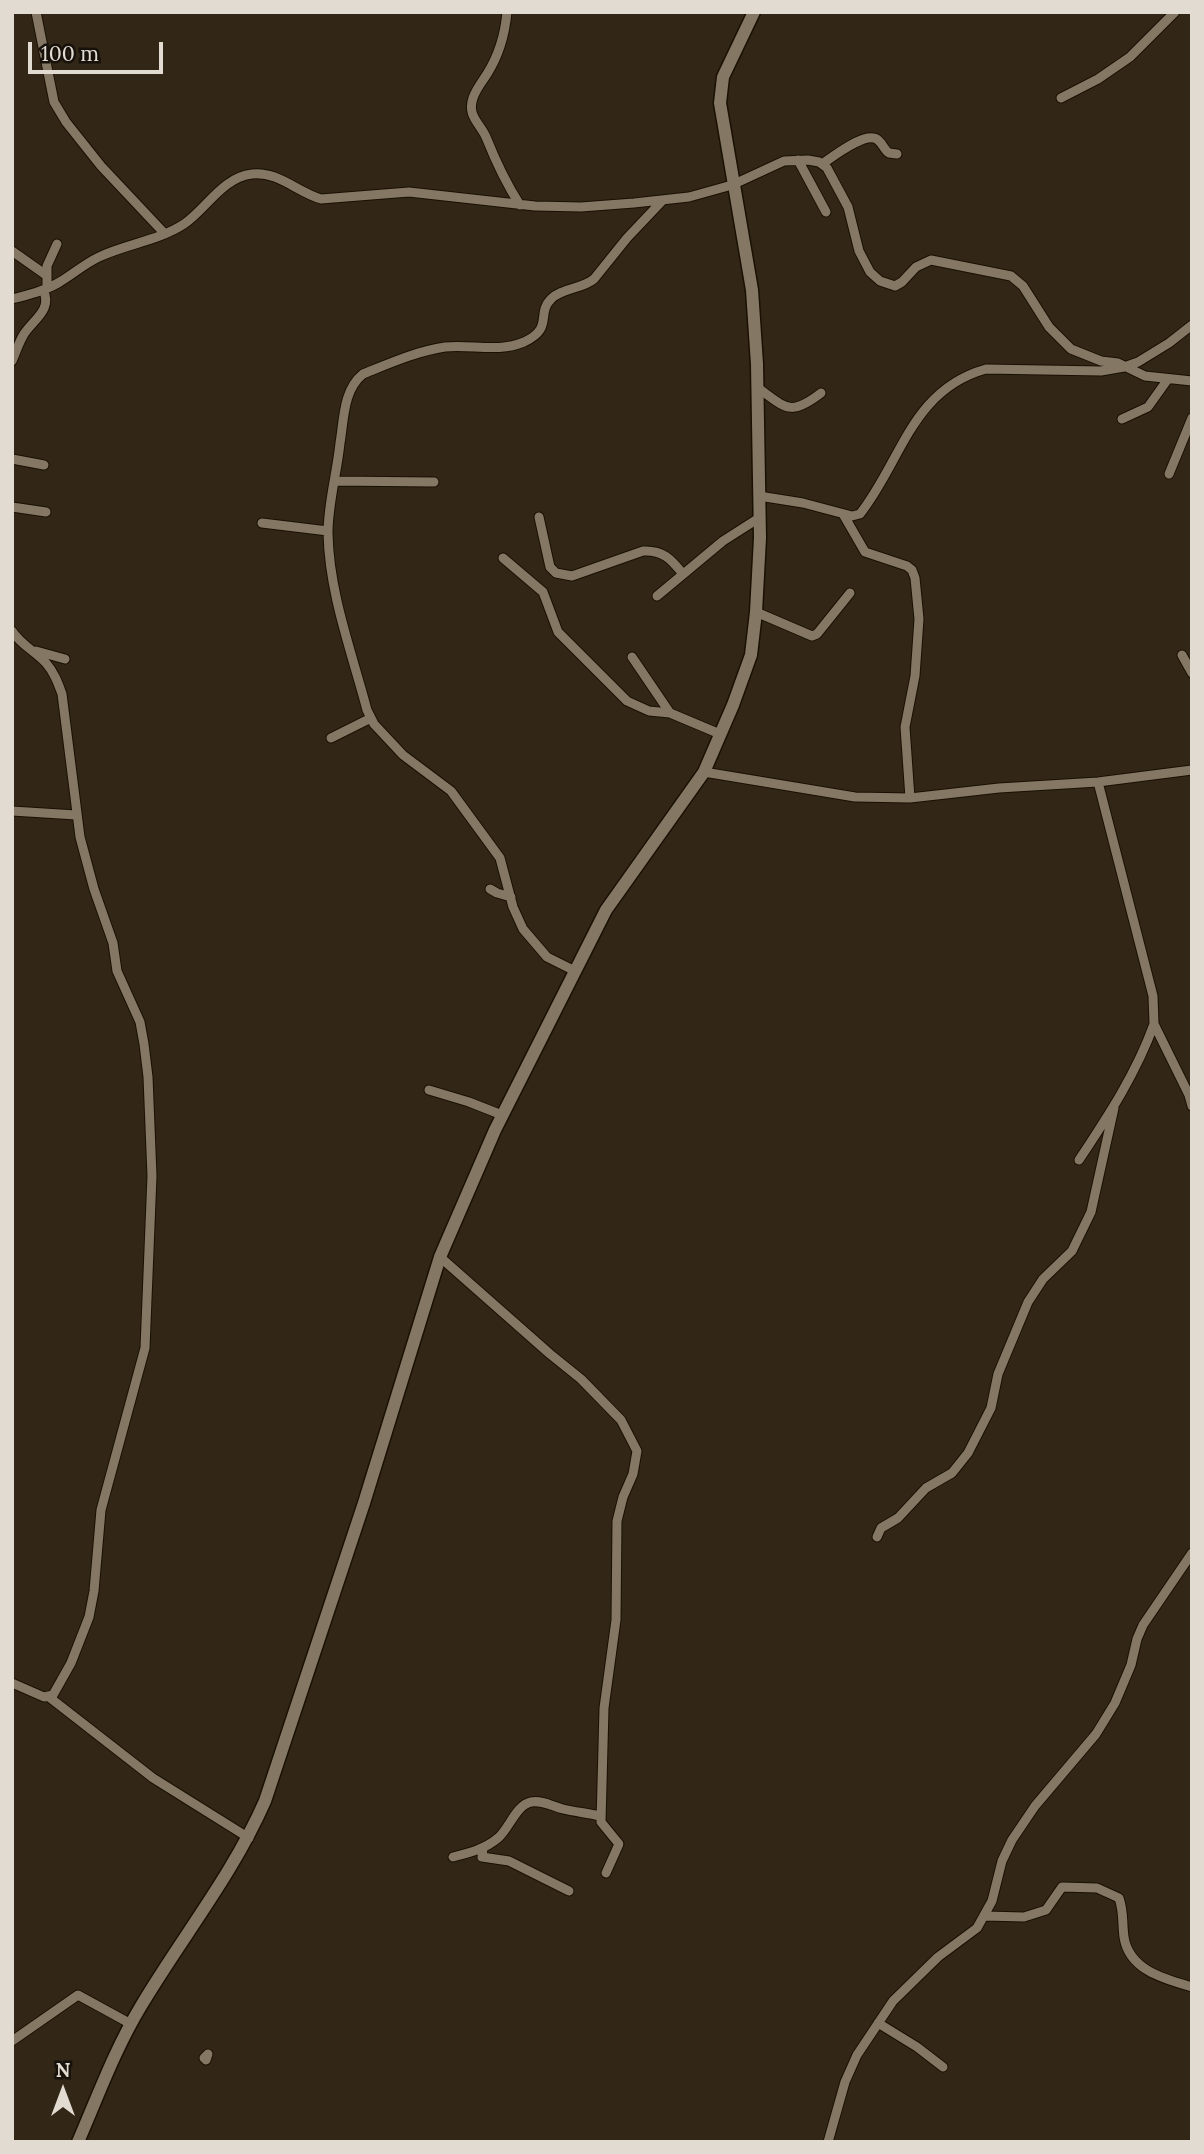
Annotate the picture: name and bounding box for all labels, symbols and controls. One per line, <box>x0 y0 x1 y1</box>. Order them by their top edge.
scale bar <box>32 28 166 72</box>
text: 100 m <box>41 40 99 67</box>
north arrow <box>28 2056 98 2126</box>
text: N <box>56 2058 70 2082</box>

